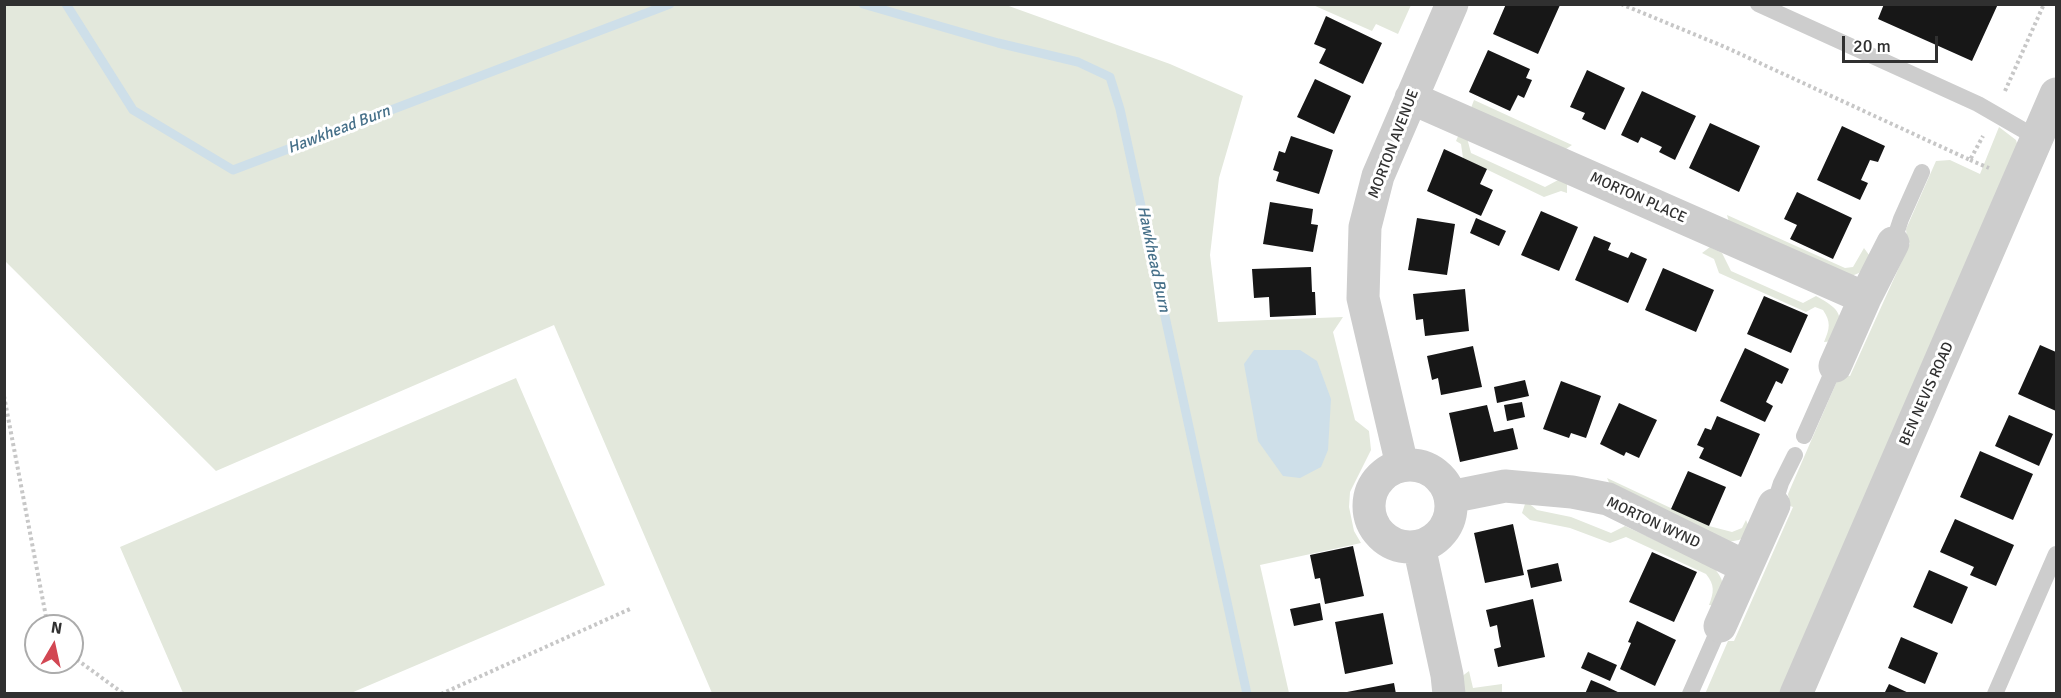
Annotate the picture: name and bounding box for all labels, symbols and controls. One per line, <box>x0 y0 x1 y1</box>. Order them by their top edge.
scale bar <box>1845 24 1941 62</box>
text: 20 m <box>1853 35 1891 57</box>
street label: MORTON AVENUE <box>1365 87 1423 201</box>
water label: Hawkhead Burn <box>285 102 393 158</box>
street label: MORTON PLACE <box>1587 169 1689 227</box>
water label: Hawkhead Burn <box>1132 204 1174 314</box>
street label: BEN NEVIS ROAD <box>1896 339 1958 449</box>
street label: MORTON WYND <box>1603 493 1703 553</box>
north arrow <box>24 614 84 674</box>
text: N <box>49 617 64 639</box>

